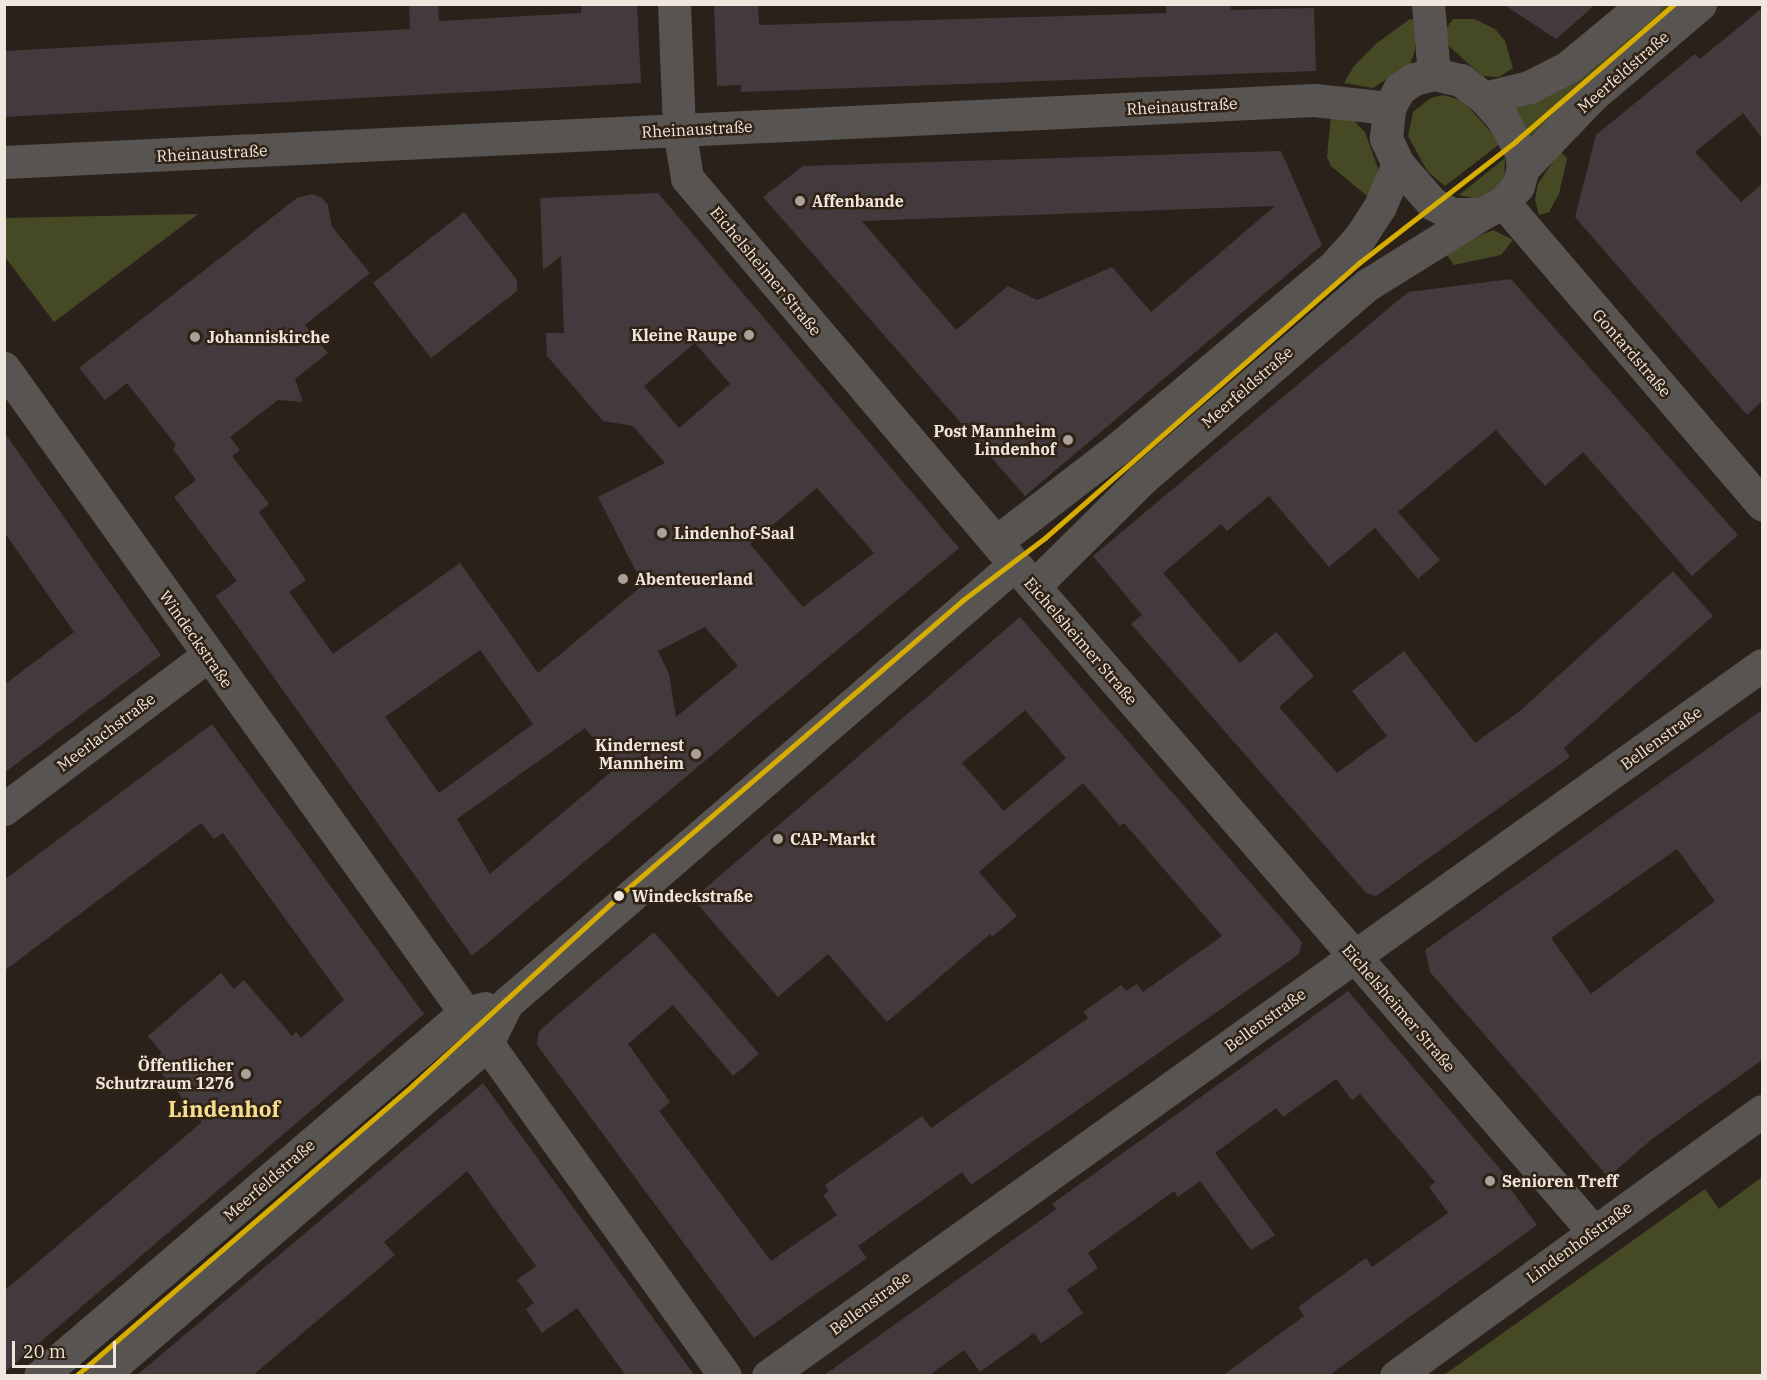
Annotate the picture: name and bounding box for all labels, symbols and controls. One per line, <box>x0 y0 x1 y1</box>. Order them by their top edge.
street label: Meerfeldstraße <box>1573 27 1673 117</box>
street label: Rheinaustraße <box>1126 94 1238 118</box>
street label: Rheinaustraße <box>641 117 753 141</box>
street label: Rheinaustraße <box>156 141 268 165</box>
place label: Affenbande <box>812 191 904 211</box>
marker: Affenbande <box>793 194 807 208</box>
street label: Eichelsheimer Straße <box>706 203 826 339</box>
street label: Gontardstraße <box>1589 305 1675 401</box>
place label: Kleine Raupe <box>631 325 737 345</box>
place label: Johanniskirche <box>207 327 330 347</box>
marker: Kleine Raupe <box>742 328 756 342</box>
marker: Johanniskirche <box>188 330 202 344</box>
street label: Meerfeldstraße <box>1197 342 1297 432</box>
place label: Post Mannheim Lindenhof <box>933 421 1056 459</box>
marker: Post Mannheim Lindenhof <box>1061 433 1075 447</box>
place label: Lindenhof-Saal <box>674 523 794 543</box>
marker: Lindenhof-Saal <box>655 526 669 540</box>
place label: Abenteuerland <box>635 569 753 589</box>
marker: Abenteuerland <box>616 572 630 586</box>
street label: Eichelsheimer Straße <box>1020 573 1142 709</box>
street label: Windeckstraße <box>155 587 237 691</box>
street label: Meerlachstraße <box>53 689 159 775</box>
street label: Bellenstraße <box>1617 702 1705 774</box>
place label: Kindernest Mannheim <box>595 735 684 773</box>
marker: Kindernest Mannheim <box>689 747 703 761</box>
place label: CAP-Markt <box>790 829 876 849</box>
marker: CAP-Markt <box>771 832 785 846</box>
place label: Windeckstraße <box>632 886 753 906</box>
marker: Windeckstraße <box>610 887 628 905</box>
street label: Eichelsheimer Straße <box>1338 940 1460 1076</box>
street label: Bellenstraße <box>1221 984 1309 1056</box>
place label: Öffentlicher Schutzraum 1276 <box>95 1055 234 1093</box>
marker: Öffentlicher Schutzraum 1276 <box>239 1067 253 1081</box>
district label: Lindenhof <box>168 1096 280 1122</box>
street label: Meerfeldstraße <box>219 1135 319 1225</box>
place label: Senioren Treff <box>1502 1171 1618 1191</box>
marker: Senioren Treff <box>1483 1174 1497 1188</box>
street label: Lindenhofstraße <box>1523 1197 1635 1287</box>
street label: Bellenstraße <box>826 1267 914 1339</box>
scale bar <box>15 1329 118 1367</box>
text: 20 m <box>23 1340 66 1363</box>

